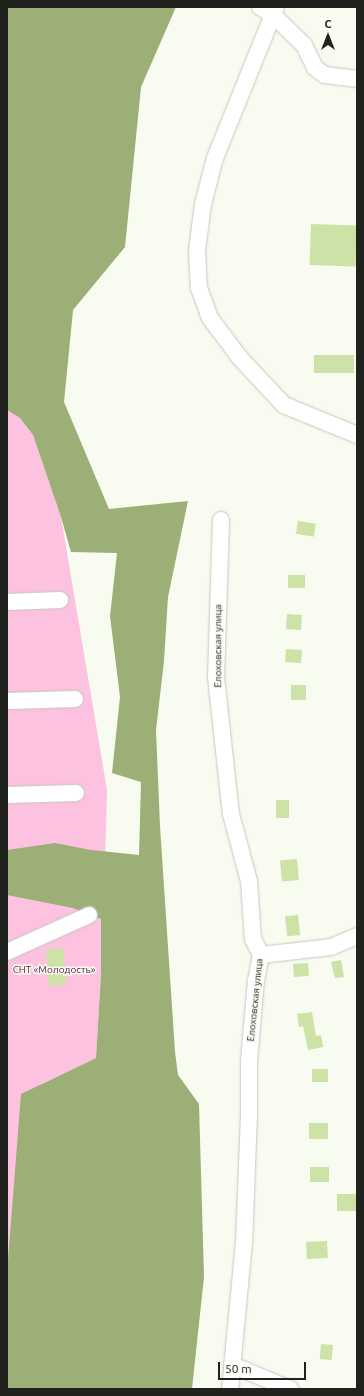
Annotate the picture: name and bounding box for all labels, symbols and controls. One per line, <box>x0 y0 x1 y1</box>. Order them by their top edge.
north arrow <box>308 16 348 56</box>
text: С <box>324 18 332 30</box>
street label: Елоховская улица <box>212 604 224 688</box>
street label: Елоховская улица <box>245 958 265 1042</box>
park label: СНТ «Молодость» <box>13 964 95 976</box>
scale bar <box>220 1354 308 1380</box>
text: 50 m <box>225 1362 252 1375</box>

